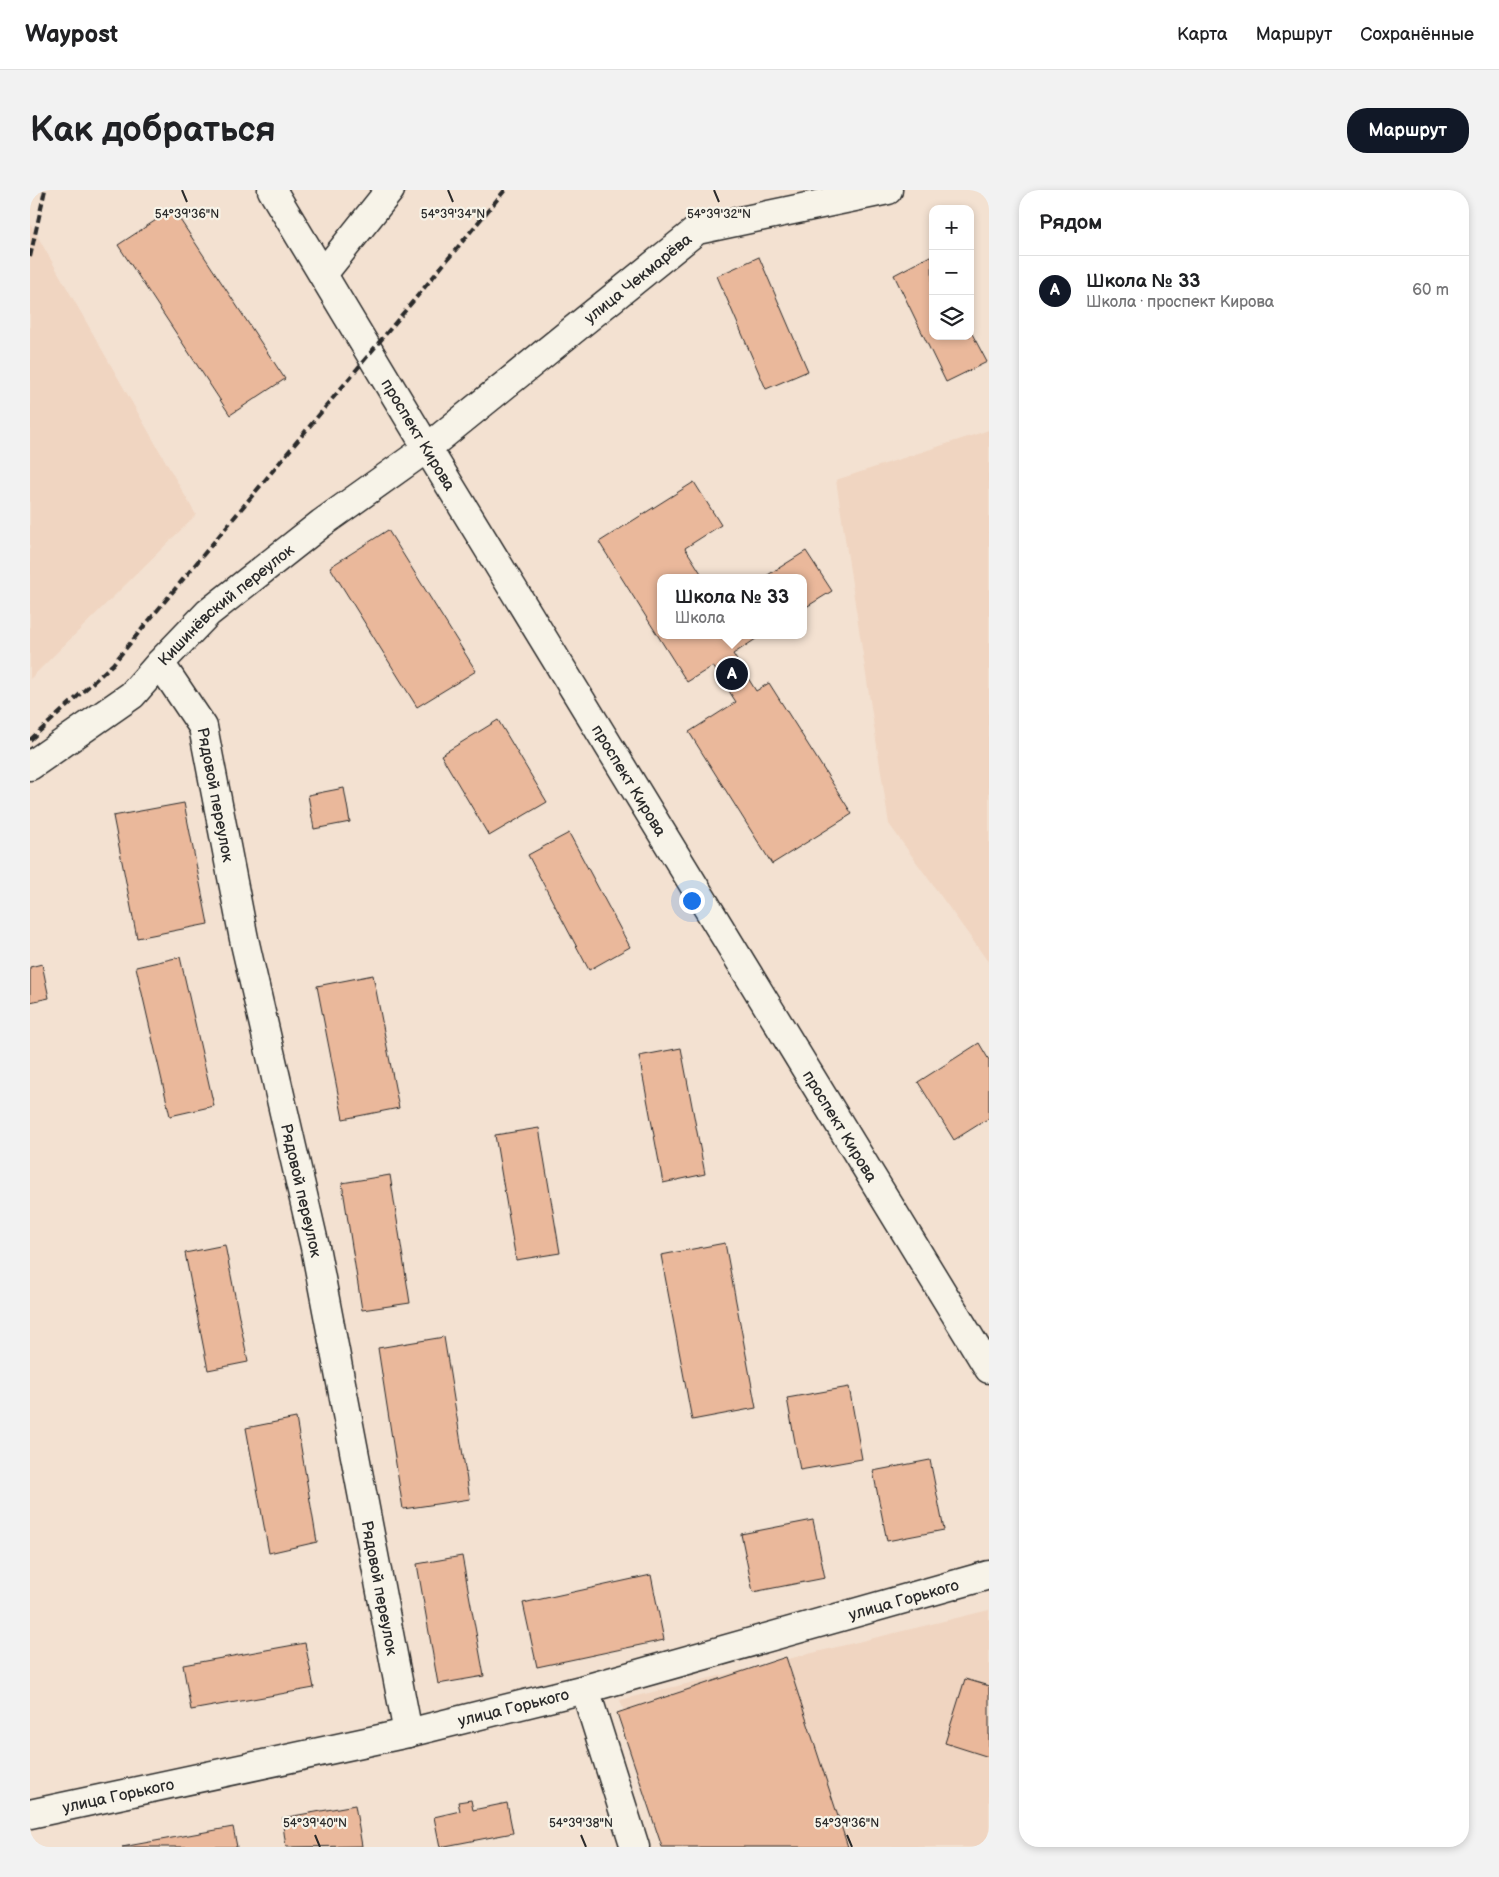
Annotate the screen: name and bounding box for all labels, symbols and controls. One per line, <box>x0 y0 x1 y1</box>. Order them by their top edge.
text: Waypost <box>25 20 118 49</box>
text: Карта <box>1177 24 1228 45</box>
text: Маршрут <box>1256 24 1332 45</box>
text: Сохранённые <box>1360 24 1474 45</box>
button: Маршрут <box>1347 108 1469 153</box>
text: Как добраться <box>30 109 276 152</box>
map controls <box>929 205 974 340</box>
button: + <box>929 205 974 250</box>
text: 54°39'36"N <box>155 207 219 222</box>
text: 54°39'34"N <box>421 207 485 222</box>
text: 54°39'32"N <box>687 207 751 222</box>
text: Рядом <box>1039 210 1102 235</box>
street label: улица Чекмарёва <box>581 230 696 328</box>
button: − <box>929 250 974 295</box>
text: Школа № 33 <box>1086 270 1200 293</box>
text: A <box>1050 281 1060 300</box>
text: 60 m <box>1412 281 1449 300</box>
text: Школа · проспект Кирова <box>1086 293 1274 312</box>
button: layers <box>929 295 974 340</box>
street label: проспект Кирова <box>377 376 459 495</box>
street label: Кишинёвский переулок <box>155 540 299 670</box>
popup <box>657 574 807 639</box>
text: Школа № 33 <box>675 586 789 609</box>
text: Школа <box>675 609 725 628</box>
pin: A <box>716 655 748 693</box>
street label: проспект Кирова <box>587 721 670 841</box>
street label: Рядовой переулок <box>192 726 237 864</box>
your location <box>679 888 705 914</box>
street label: проспект Кирова <box>798 1067 881 1186</box>
street label: Рядовой переулок <box>276 1122 325 1260</box>
street label: Рядовой переулок <box>357 1519 401 1657</box>
street label: улица Горького <box>847 1576 961 1625</box>
street label: улица Горького <box>456 1685 571 1731</box>
street label: улица Горького <box>61 1775 176 1818</box>
text: 54°39'40"N <box>283 1816 347 1831</box>
text: 54°39'38"N <box>549 1816 613 1831</box>
text: 54°39'36"N <box>815 1816 879 1831</box>

